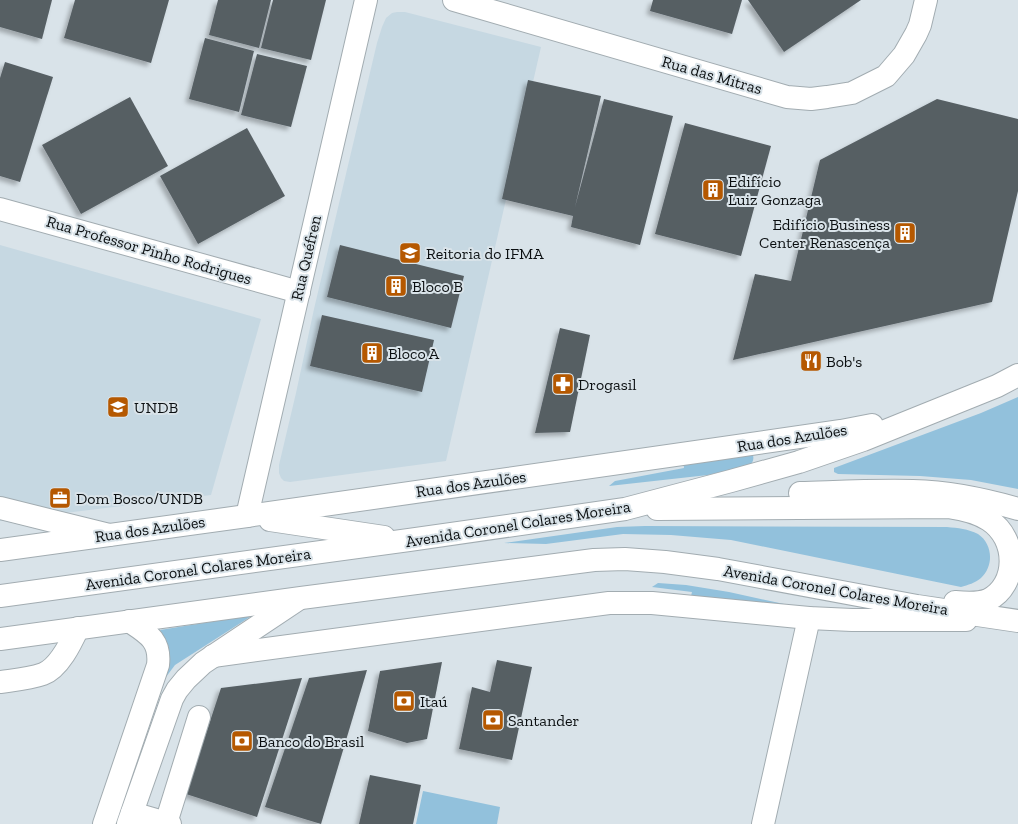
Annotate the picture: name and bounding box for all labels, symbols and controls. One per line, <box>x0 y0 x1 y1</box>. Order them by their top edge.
street label: Rua das Mitras <box>660 52 764 98</box>
place label: Edifício Luiz Gonzaga <box>728 172 821 209</box>
building icon: Edifício Luiz Gonzaga <box>700 177 726 203</box>
street label: Rua Professor Pinho Rodrigues <box>44 212 254 288</box>
street label: Rua Quéfren <box>287 213 325 303</box>
place label: Edifício Business Center Renascença <box>759 215 890 252</box>
building icon: Edifício Business Center Renascença <box>892 220 918 246</box>
school or university icon: Reitoria do IFMA <box>397 240 423 266</box>
place label: Reitoria do IFMA <box>426 244 544 263</box>
building icon: Bloco B <box>383 273 409 299</box>
place label: Bloco B <box>412 277 463 296</box>
building icon: Bloco A <box>359 340 385 366</box>
place label: Bloco A <box>388 344 440 363</box>
restaurant icon: Bob's <box>798 348 824 374</box>
place label: Bob's <box>826 352 862 371</box>
pharmacy icon: Drogasil <box>550 371 576 397</box>
place label: Drogasil <box>578 375 636 394</box>
school or university icon: UNDB <box>105 394 131 420</box>
place label: UNDB <box>134 398 178 417</box>
street label: Rua dos Azulões <box>736 420 848 456</box>
street label: Rua dos Azulões <box>415 467 527 501</box>
office icon: Dom Bosco/UNDB <box>47 485 73 511</box>
place label: Dom Bosco/UNDB <box>76 489 203 508</box>
street label: Avenida Coronel Colares Moreira <box>404 497 632 551</box>
street label: Rua dos Azulões <box>94 512 206 546</box>
street label: Avenida Coronel Colares Moreira <box>84 544 312 594</box>
street label: Avenida Coronel Colares Moreira <box>722 561 950 619</box>
bank icon: Itaú <box>391 688 417 714</box>
place label: Itaú <box>420 692 448 711</box>
bank icon: Santander <box>480 707 506 733</box>
place label: Santander <box>508 711 580 730</box>
bank icon: Banco do Brasil <box>229 728 255 754</box>
place label: Banco do Brasil <box>258 732 364 751</box>

